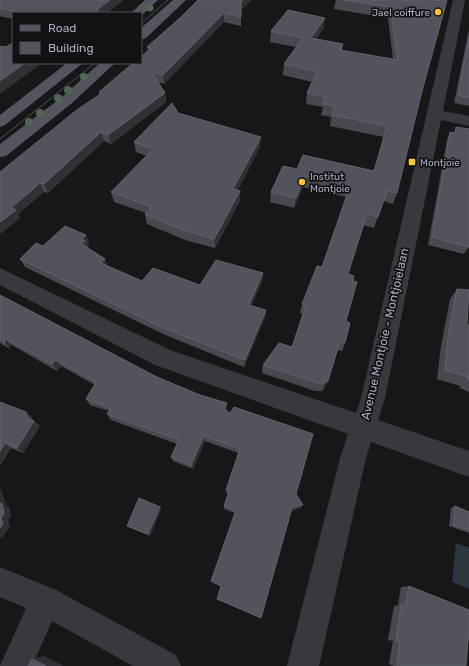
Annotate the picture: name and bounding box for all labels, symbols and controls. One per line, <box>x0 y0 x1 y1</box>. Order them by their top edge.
place label: Jael coiffure <box>372 7 430 19</box>
marker: Jael coiffure <box>433 7 443 17</box>
legend <box>12 12 142 64</box>
text: Road <box>48 21 76 35</box>
text: Building <box>48 41 94 55</box>
marker: Montjoie <box>407 157 417 167</box>
place label: Montjoie <box>420 157 460 169</box>
place label: Institut Montjoie <box>310 171 350 195</box>
marker: Institut Montjoie <box>297 177 307 187</box>
street label: Avenue Montjoie - Montjoielaan <box>358 247 412 421</box>

